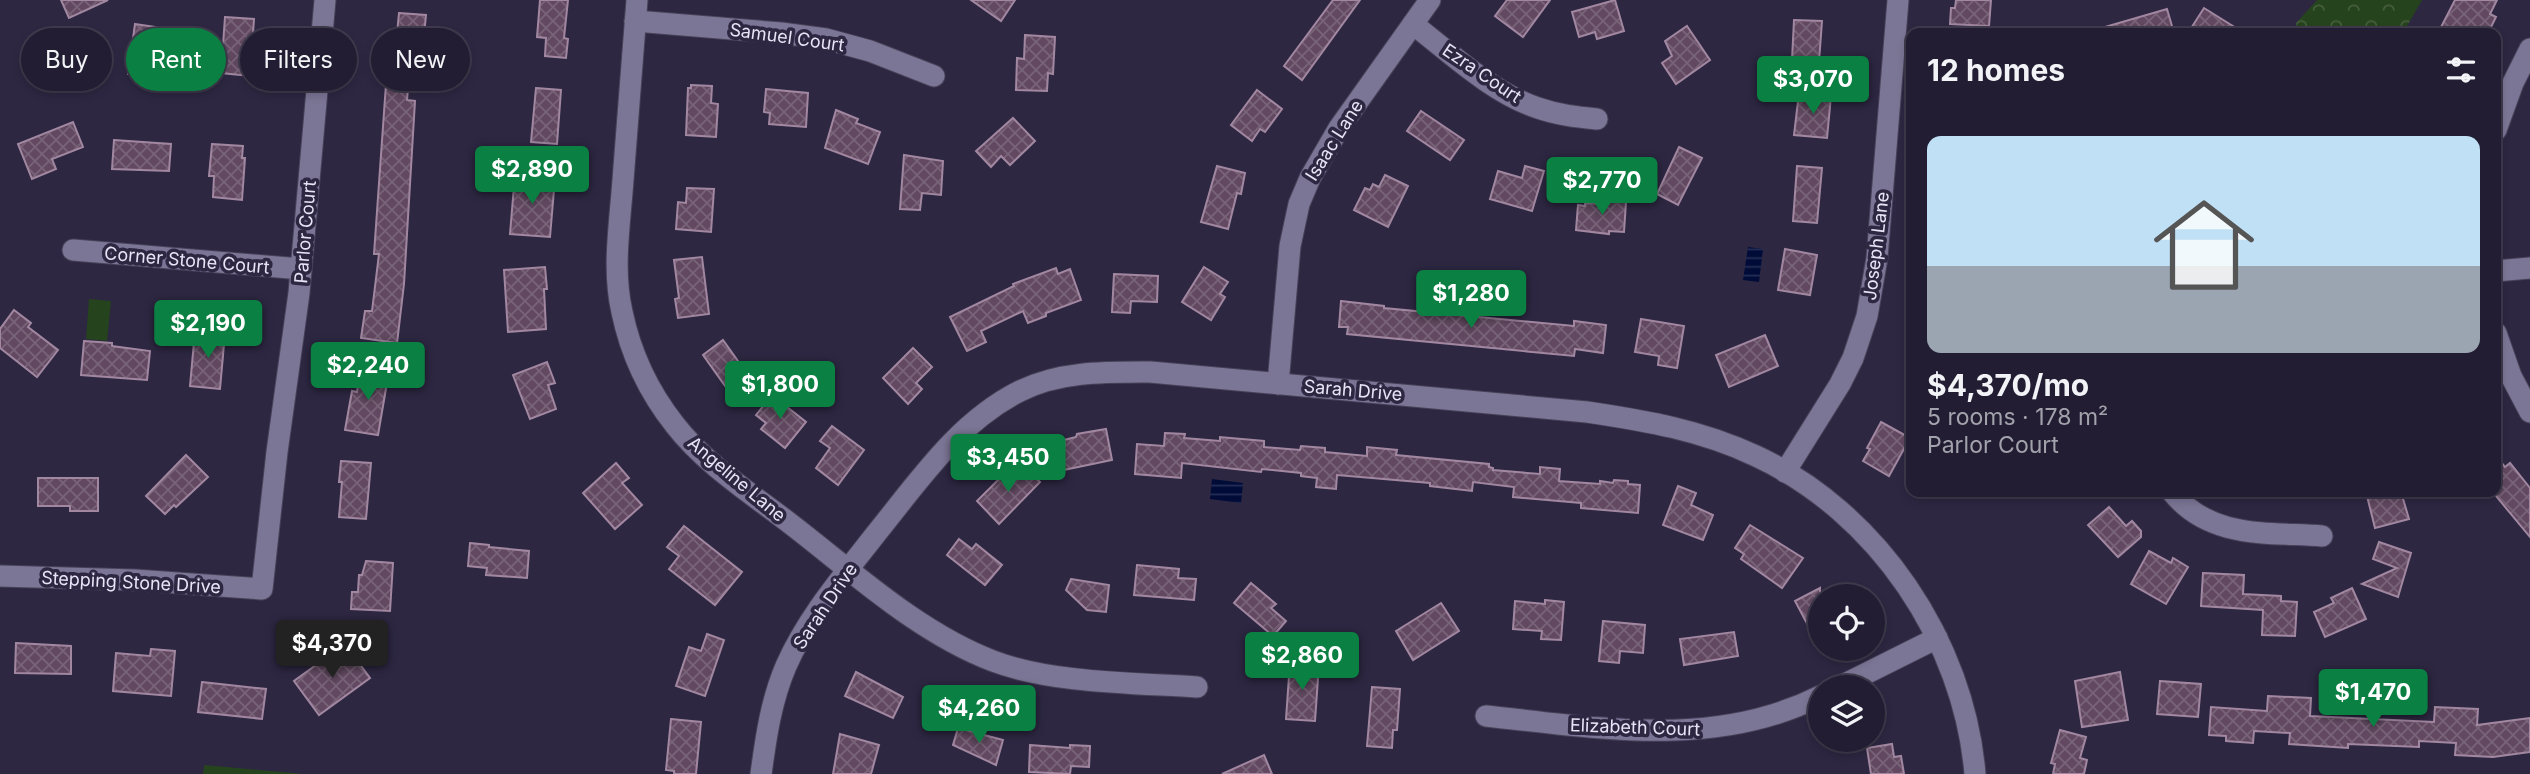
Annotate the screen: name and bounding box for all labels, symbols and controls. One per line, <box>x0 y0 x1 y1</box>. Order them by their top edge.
street label: Samuel Court <box>728 19 846 55</box>
chip: Buy <box>21 28 112 91</box>
chip: Rent <box>126 28 226 91</box>
chip: Filters <box>240 28 357 91</box>
chip: New <box>371 28 470 91</box>
street label: Ezra Court <box>1439 39 1525 107</box>
icon: filters <box>2442 51 2480 89</box>
text: 12 homes <box>1927 52 2065 88</box>
pin: $3,070 <box>1756 57 1870 116</box>
text: $3,070 <box>1773 65 1853 93</box>
street label: Isaac Lane <box>1301 96 1367 184</box>
pin: $2,890 <box>475 146 589 206</box>
text: $2,890 <box>491 155 573 183</box>
pin: $2,770 <box>1545 158 1659 217</box>
text: $2,770 <box>1563 166 1642 194</box>
street label: Parlor Court <box>290 180 320 284</box>
icon: home <box>2141 182 2267 308</box>
street label: Joseph Lane <box>1859 191 1893 301</box>
street label: Corner Stone Court <box>104 242 271 278</box>
pin: $1,280 <box>1414 270 1528 330</box>
text: $1,280 <box>1432 279 1510 307</box>
pin: $2,190 <box>151 300 265 360</box>
text: $2,190 <box>170 309 246 337</box>
pin: $2,240 <box>311 342 425 402</box>
text: $2,240 <box>327 351 409 379</box>
pin: $1,800 <box>723 362 837 421</box>
text: $4,370/mo <box>1927 367 2089 403</box>
text: $1,800 <box>741 370 819 398</box>
street label: Sarah Drive <box>1303 375 1403 405</box>
text: 5 rooms · 178 m² <box>1927 403 2108 431</box>
text: Parlor Court <box>1927 431 2059 459</box>
street label: Angeline Lane <box>684 432 790 526</box>
pin: $3,450 <box>951 434 1065 494</box>
text: $3,450 <box>967 443 1049 471</box>
street label: Sarah Drive <box>789 559 861 653</box>
street label: Stepping Stone Drive <box>41 567 221 597</box>
map controls <box>1808 584 1885 752</box>
button: locate <box>1808 584 1885 661</box>
pin: $4,370 <box>275 620 389 680</box>
text: $4,370 <box>292 629 372 657</box>
pin: $2,860 <box>1245 632 1359 692</box>
text: $2,860 <box>1261 641 1343 669</box>
pin: $1,470 <box>2316 670 2430 729</box>
button: layers <box>1808 675 1885 752</box>
text: $1,470 <box>2335 678 2411 706</box>
pin: $4,260 <box>922 686 1036 745</box>
text: $4,260 <box>938 694 1020 722</box>
street label: Elizabeth Court <box>1570 714 1701 740</box>

